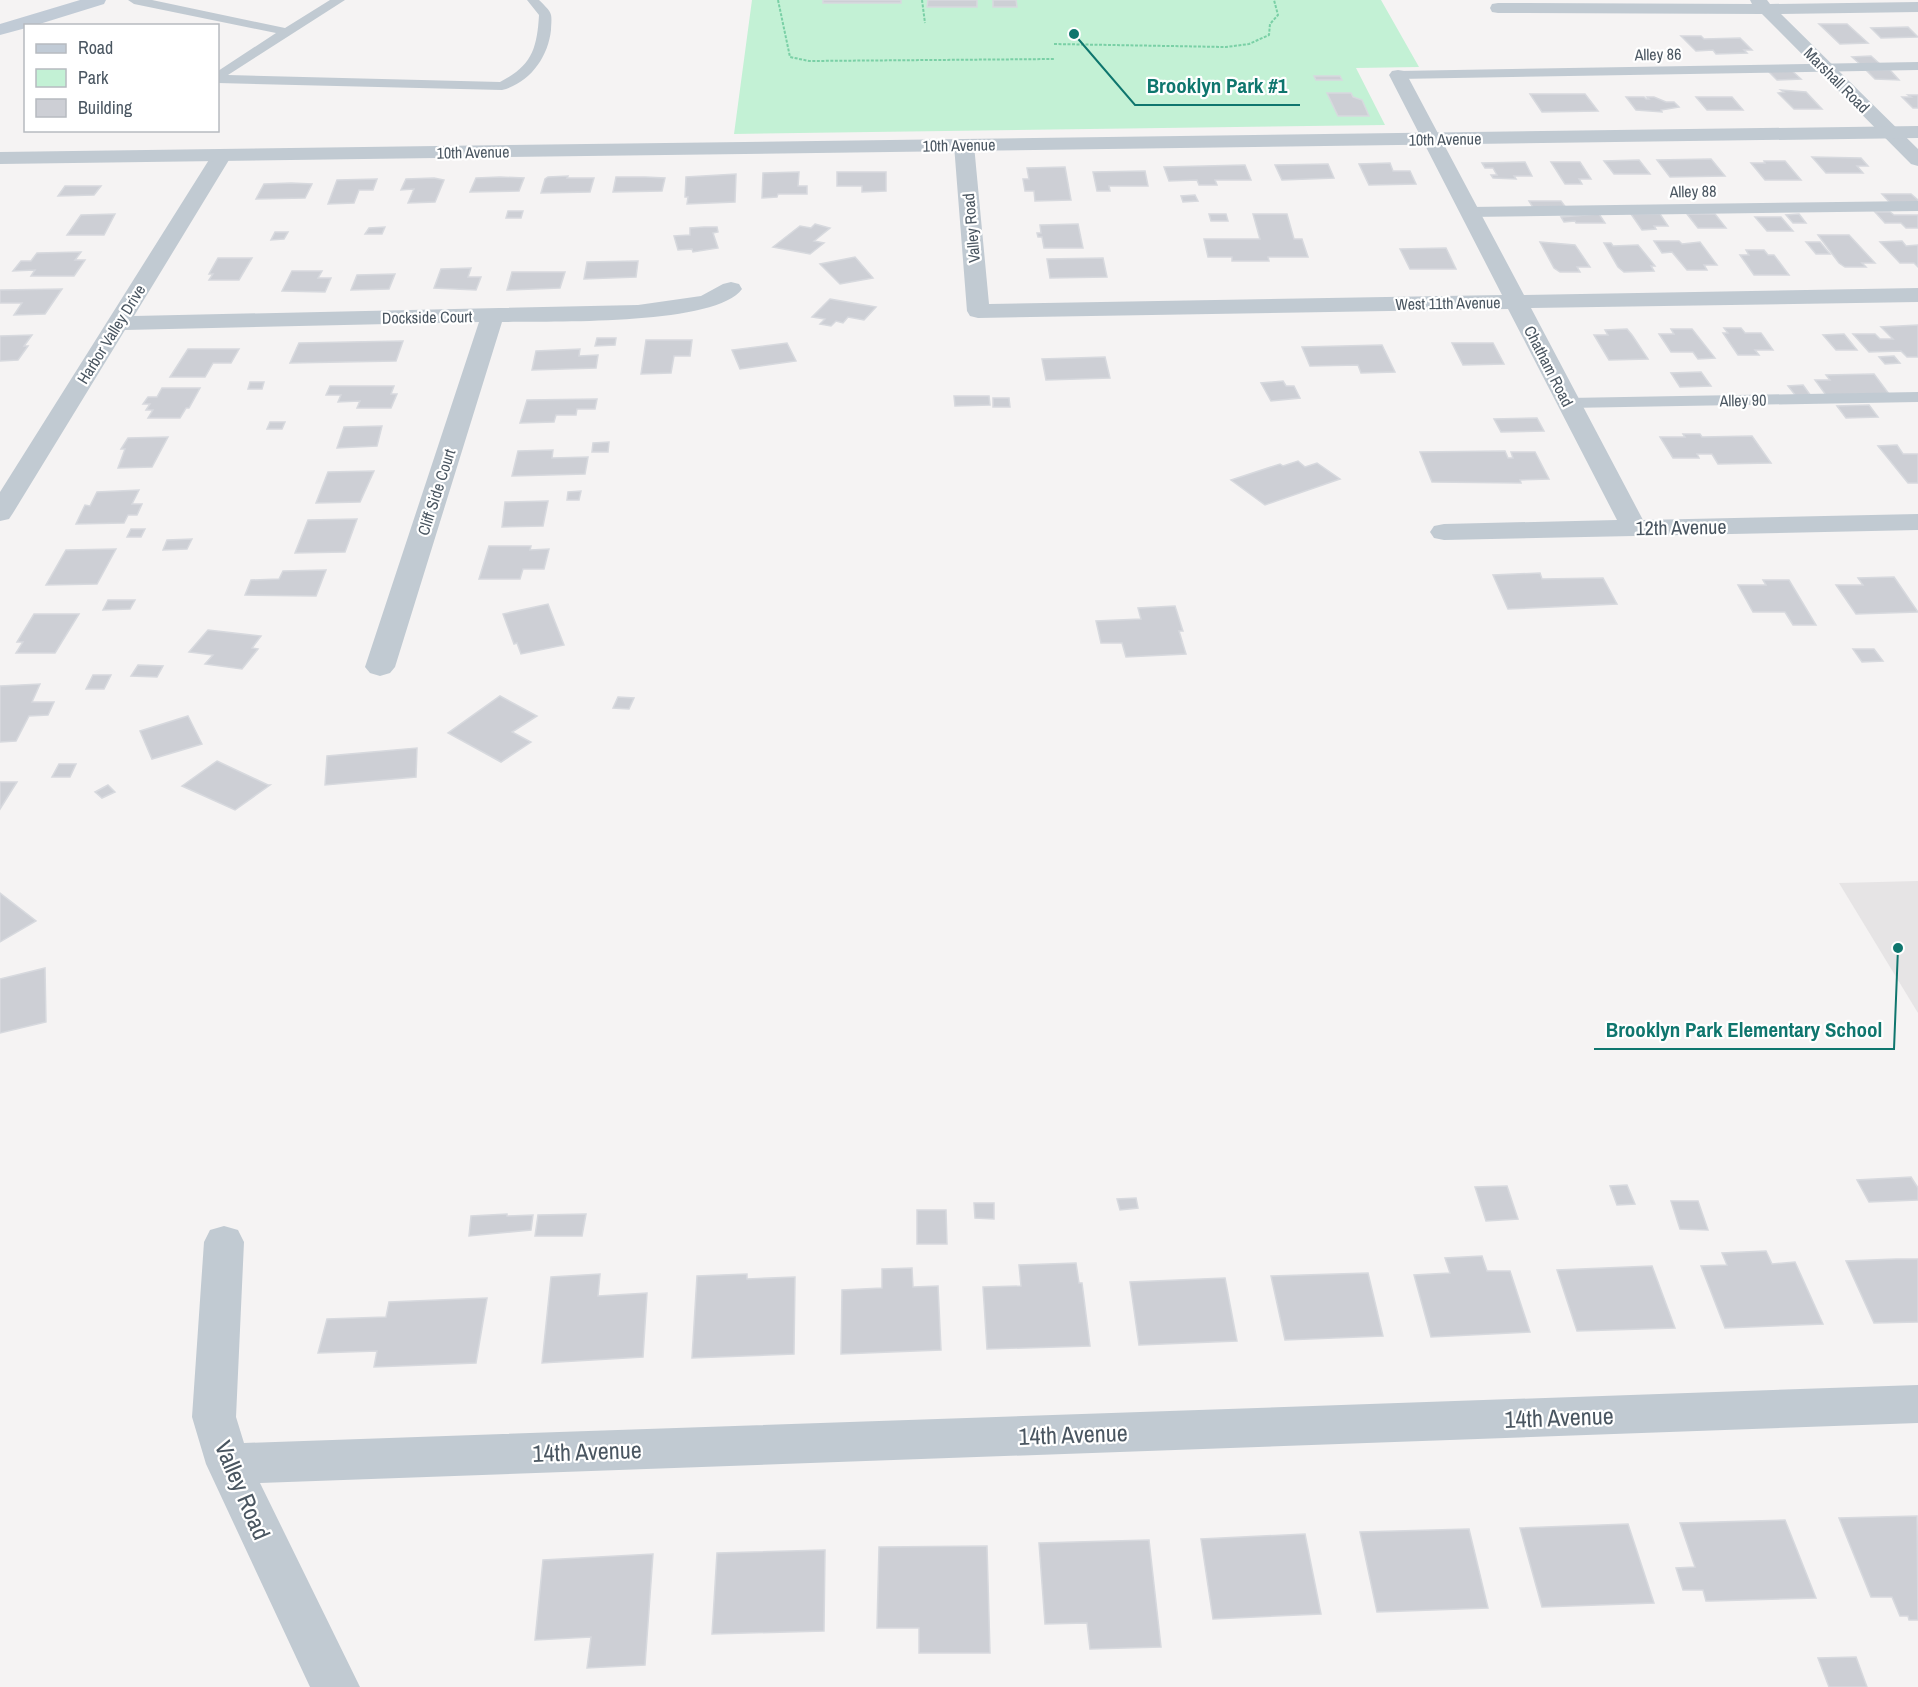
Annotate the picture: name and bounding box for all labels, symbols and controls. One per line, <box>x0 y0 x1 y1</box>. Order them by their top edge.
legend <box>24 24 219 132</box>
text: Road <box>78 35 113 60</box>
street label: Marshall Road <box>1799 42 1875 118</box>
street label: Alley 86 <box>1633 43 1682 65</box>
text: Park <box>78 65 109 90</box>
callout: Brooklyn Park #1 <box>1135 66 1300 105</box>
text: Brooklyn Park #1 <box>1147 71 1288 100</box>
text: Building <box>78 95 133 120</box>
street label: 10th Avenue <box>1408 127 1482 151</box>
street label: 10th Avenue <box>922 133 996 157</box>
street label: 10th Avenue <box>436 140 510 164</box>
street label: Alley 88 <box>1668 180 1717 202</box>
street label: Valley Road <box>957 192 985 264</box>
street label: Harbor Valley Drive <box>72 280 150 388</box>
street label: West 11th Avenue <box>1395 291 1501 315</box>
street label: Dockside Court <box>382 305 473 329</box>
street label: Chatham Road <box>1519 322 1579 410</box>
street label: Alley 90 <box>1718 389 1767 411</box>
street label: Cliff Side Court <box>412 446 460 538</box>
street label: 12th Avenue <box>1635 513 1727 541</box>
callout: Brooklyn Park Elementary School <box>1594 1010 1894 1049</box>
text: Brooklyn Park Elementary School <box>1606 1015 1882 1044</box>
street label: 14th Avenue <box>1504 1399 1614 1435</box>
street label: 14th Avenue <box>1018 1416 1128 1452</box>
street label: 14th Avenue <box>532 1433 642 1469</box>
street label: Valley Road <box>208 1436 278 1544</box>

